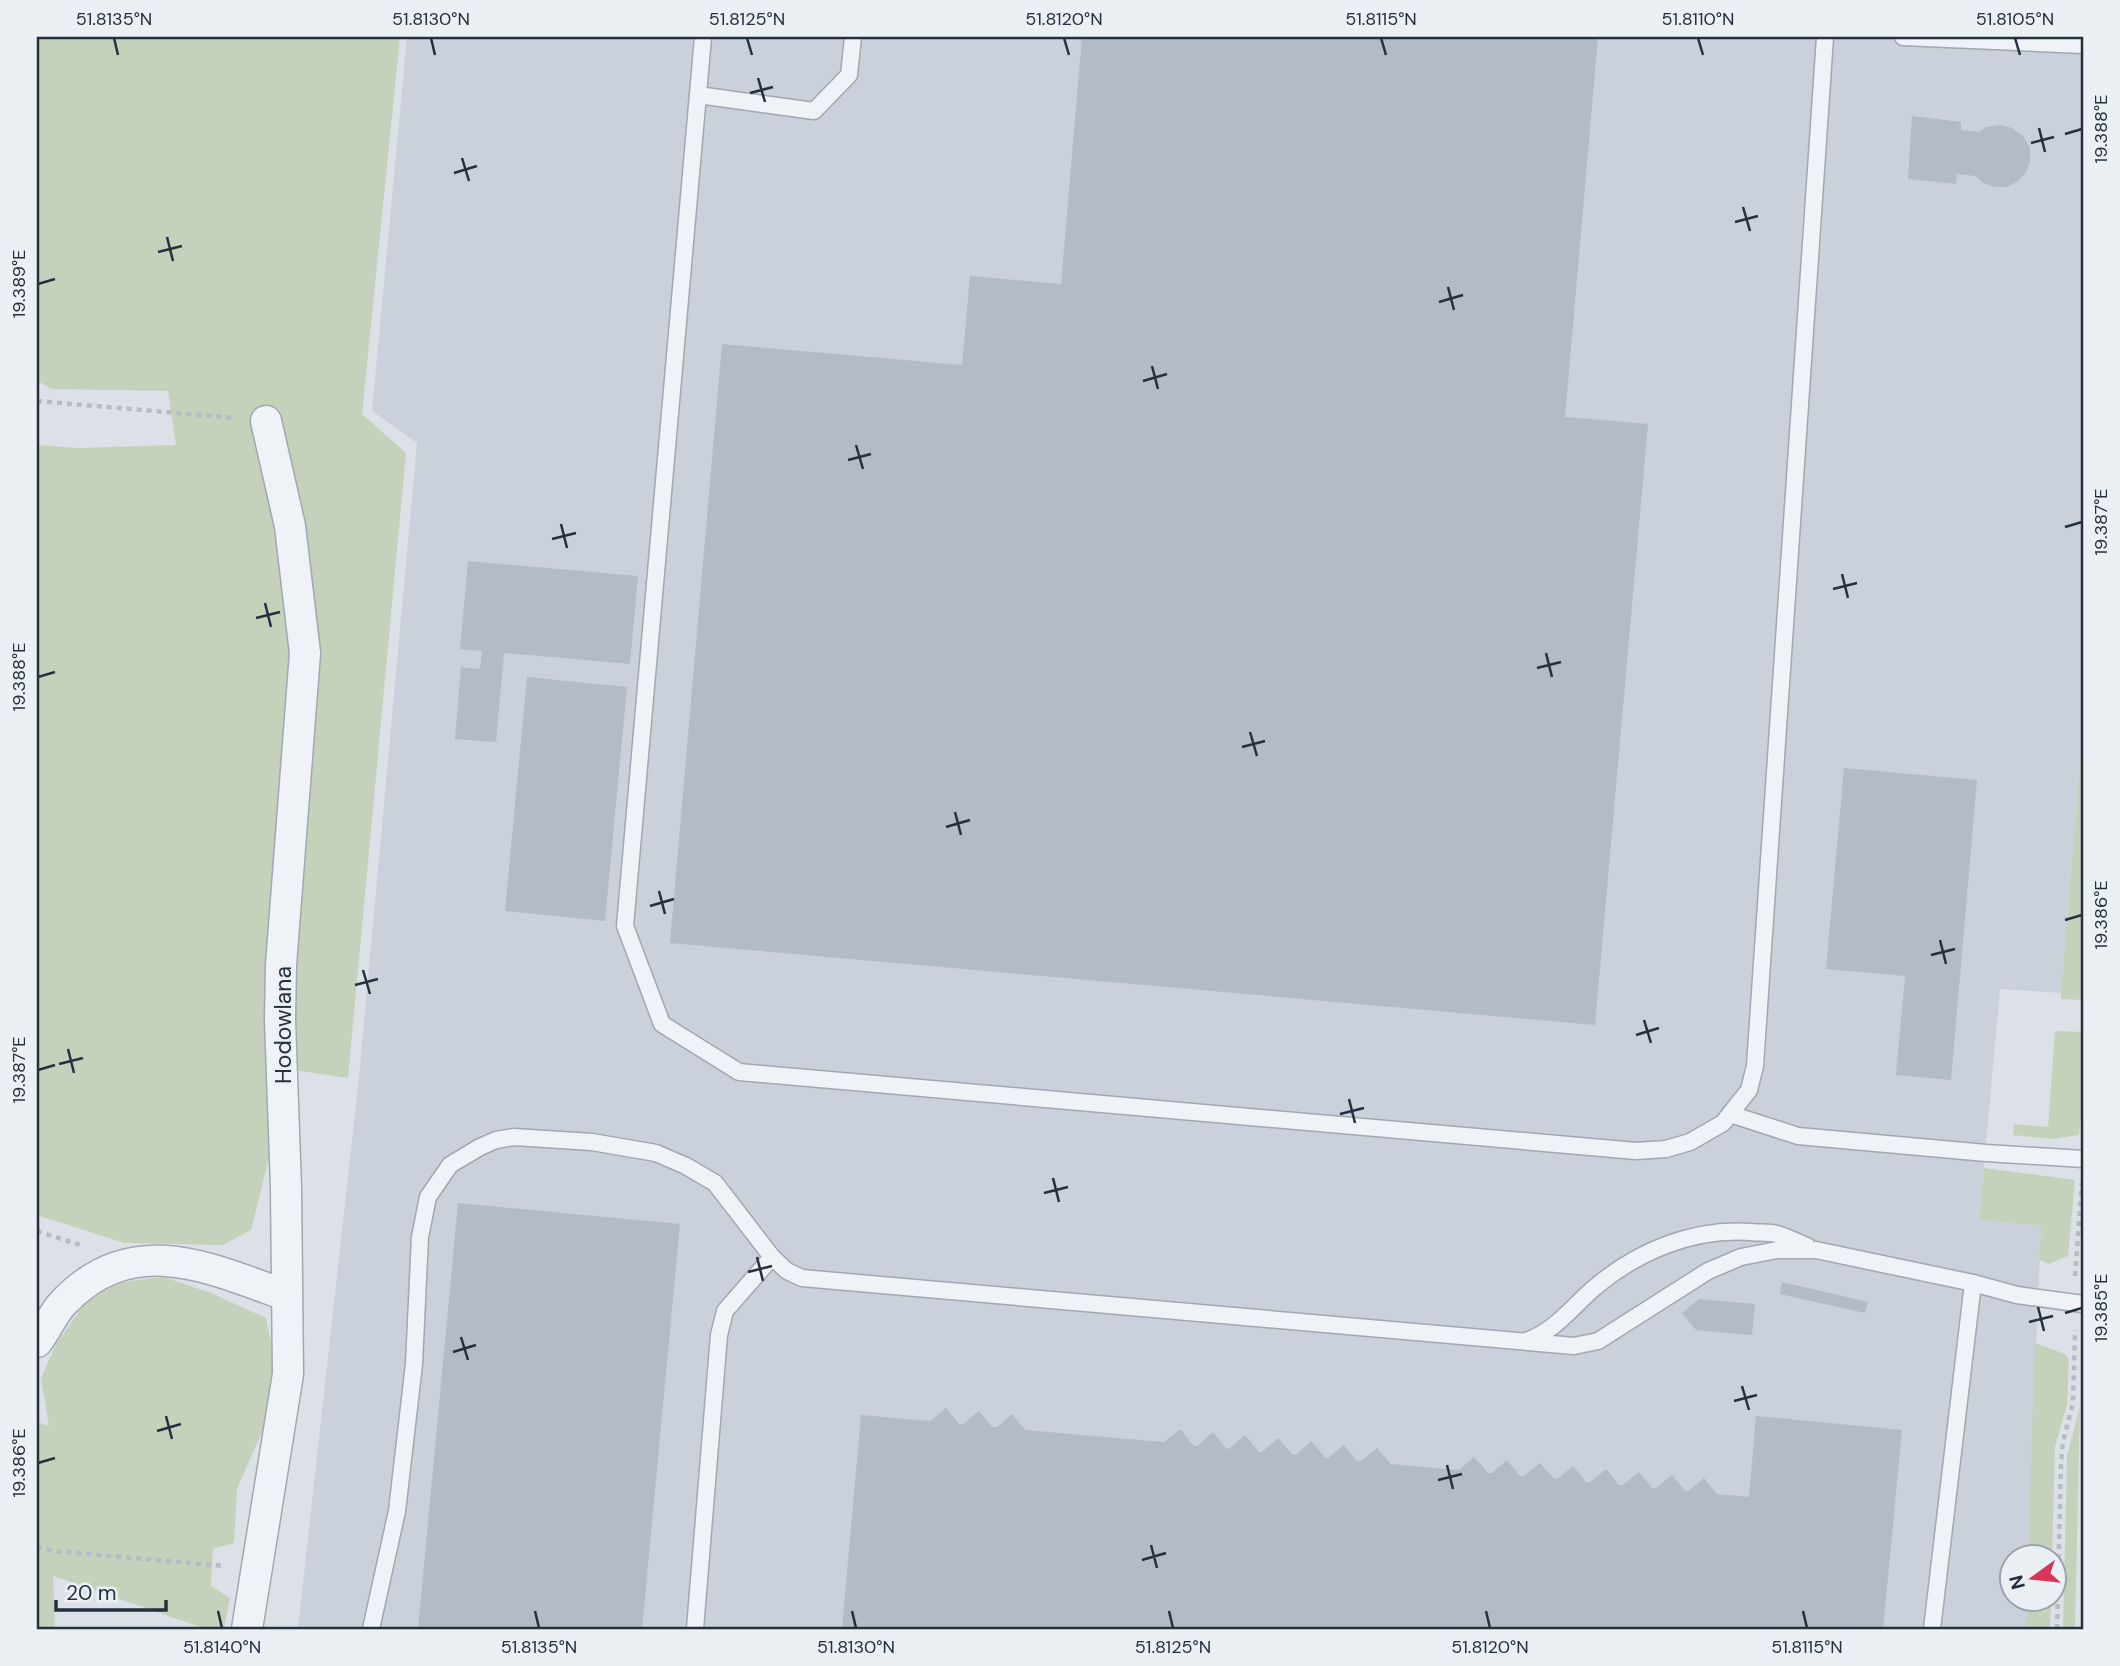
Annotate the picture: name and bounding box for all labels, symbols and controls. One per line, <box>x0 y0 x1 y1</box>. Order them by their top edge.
text: 51.8135°N <box>76 7 152 31</box>
text: 51.8130°N <box>392 7 470 31</box>
text: 51.8125°N <box>709 7 785 31</box>
text: 51.8120°N <box>1025 7 1103 31</box>
text: 51.8115°N <box>1345 7 1417 31</box>
text: 51.8110°N <box>1662 7 1734 31</box>
text: 51.8105°N <box>1976 7 2054 31</box>
text: 19.388°E <box>2089 95 2113 163</box>
text: 19.389°E <box>7 250 31 318</box>
text: 19.387°E <box>2089 488 2113 556</box>
text: 19.388°E <box>7 643 31 711</box>
text: 19.386°E <box>2089 880 2113 950</box>
street label: Hodowlana <box>268 966 298 1084</box>
text: 19.387°E <box>7 1036 31 1104</box>
text: 19.385°E <box>2089 1274 2113 1342</box>
text: 19.386°E <box>7 1428 31 1498</box>
north arrow <box>1997 1544 2068 1614</box>
scale bar <box>56 1568 166 1612</box>
text: N <box>2003 1572 2031 1592</box>
text: 20 m <box>66 1579 117 1607</box>
text: 51.8140°N <box>183 1635 261 1659</box>
text: 51.8135°N <box>501 1635 577 1659</box>
text: 51.8130°N <box>817 1635 895 1659</box>
text: 51.8125°N <box>1135 1635 1211 1659</box>
text: 51.8120°N <box>1451 1635 1529 1659</box>
text: 51.8115°N <box>1771 1635 1843 1659</box>

